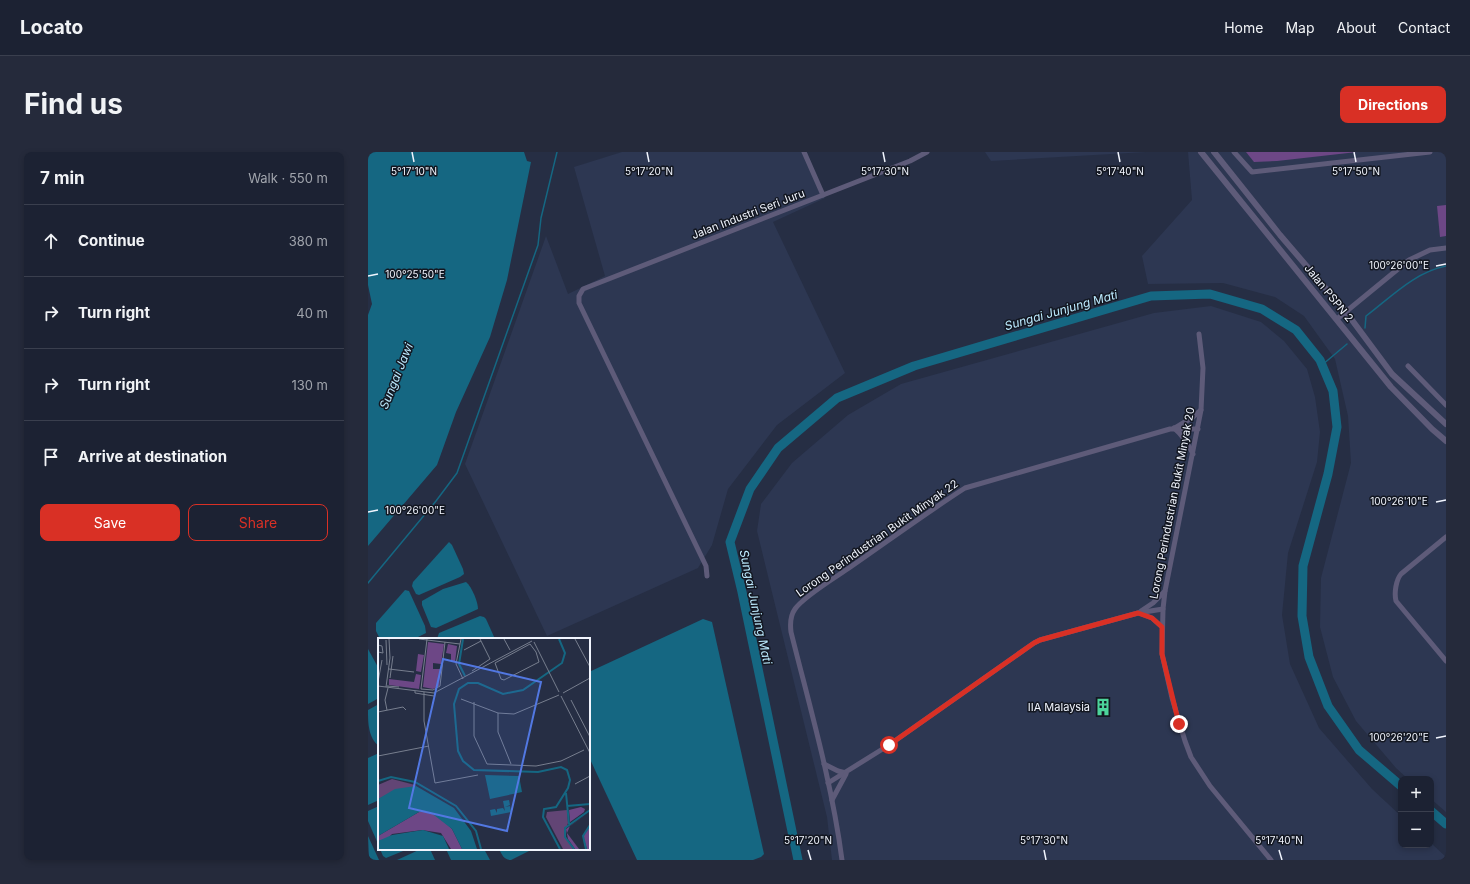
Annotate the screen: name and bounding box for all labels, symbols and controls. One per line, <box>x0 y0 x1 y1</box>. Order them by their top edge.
text: Locato <box>20 16 83 39</box>
text: Home <box>1224 19 1263 36</box>
text: Map <box>1285 19 1315 36</box>
text: About <box>1337 19 1376 36</box>
text: Contact <box>1398 19 1450 36</box>
button: Directions <box>1340 86 1446 123</box>
text: Find us <box>24 87 123 121</box>
text: 5°17'10"N <box>391 165 437 177</box>
text: 5°17'20"N <box>625 165 673 177</box>
text: 5°17'30"N <box>861 165 909 177</box>
text: 5°17'40"N <box>1096 165 1144 177</box>
text: 5°17'50"N <box>1332 165 1380 177</box>
text: 7 min <box>40 168 85 188</box>
text: Walk · 550 m <box>248 170 328 186</box>
street label: Jalan Industri Seri Juru <box>689 186 807 242</box>
icon: ahead <box>40 230 62 252</box>
text: Continue <box>78 231 145 250</box>
text: 380 m <box>289 233 328 249</box>
text: 100°26'00"E <box>1369 259 1429 271</box>
street label: Jalan PSPN 2 <box>1302 261 1356 325</box>
text: 100°25'50"E <box>385 268 445 280</box>
water label: Sungai Junjung Mati <box>1003 286 1120 333</box>
icon: right <box>40 302 62 324</box>
text: Turn right <box>78 303 150 322</box>
text: 40 m <box>296 305 328 321</box>
water label: Sungai Jawi <box>376 340 416 411</box>
icon: right <box>40 374 62 396</box>
text: Turn right <box>78 375 150 394</box>
text: 130 m <box>291 377 328 393</box>
street label: Lorong Perindustrian Bukit Minyak 20 <box>1147 406 1197 600</box>
icon: arrive <box>40 446 62 468</box>
text: Arrive at destination <box>78 447 227 466</box>
street label: Lorong Perindustrian Bukit Minyak 22 <box>793 476 961 600</box>
text: 100°26'10"E <box>1370 495 1428 507</box>
button: Save <box>40 504 180 541</box>
button: Share <box>188 504 328 541</box>
text: 100°26'00"E <box>385 504 445 516</box>
water label: Sungai Junjung Mati <box>737 548 776 667</box>
inset map <box>378 638 590 850</box>
building icon: IIA Malaysia <box>1093 697 1113 717</box>
place label: IIA Malaysia <box>1028 700 1090 714</box>
route end <box>1170 715 1188 733</box>
text: 100°26'20"E <box>1369 731 1429 743</box>
route start <box>880 736 898 754</box>
map controls <box>1398 776 1434 848</box>
button: + <box>1398 776 1434 812</box>
button: − <box>1398 812 1434 848</box>
text: 5°17'20"N <box>784 834 832 846</box>
text: 5°17'30"N <box>1020 834 1068 846</box>
text: 5°17'40"N <box>1255 834 1303 846</box>

